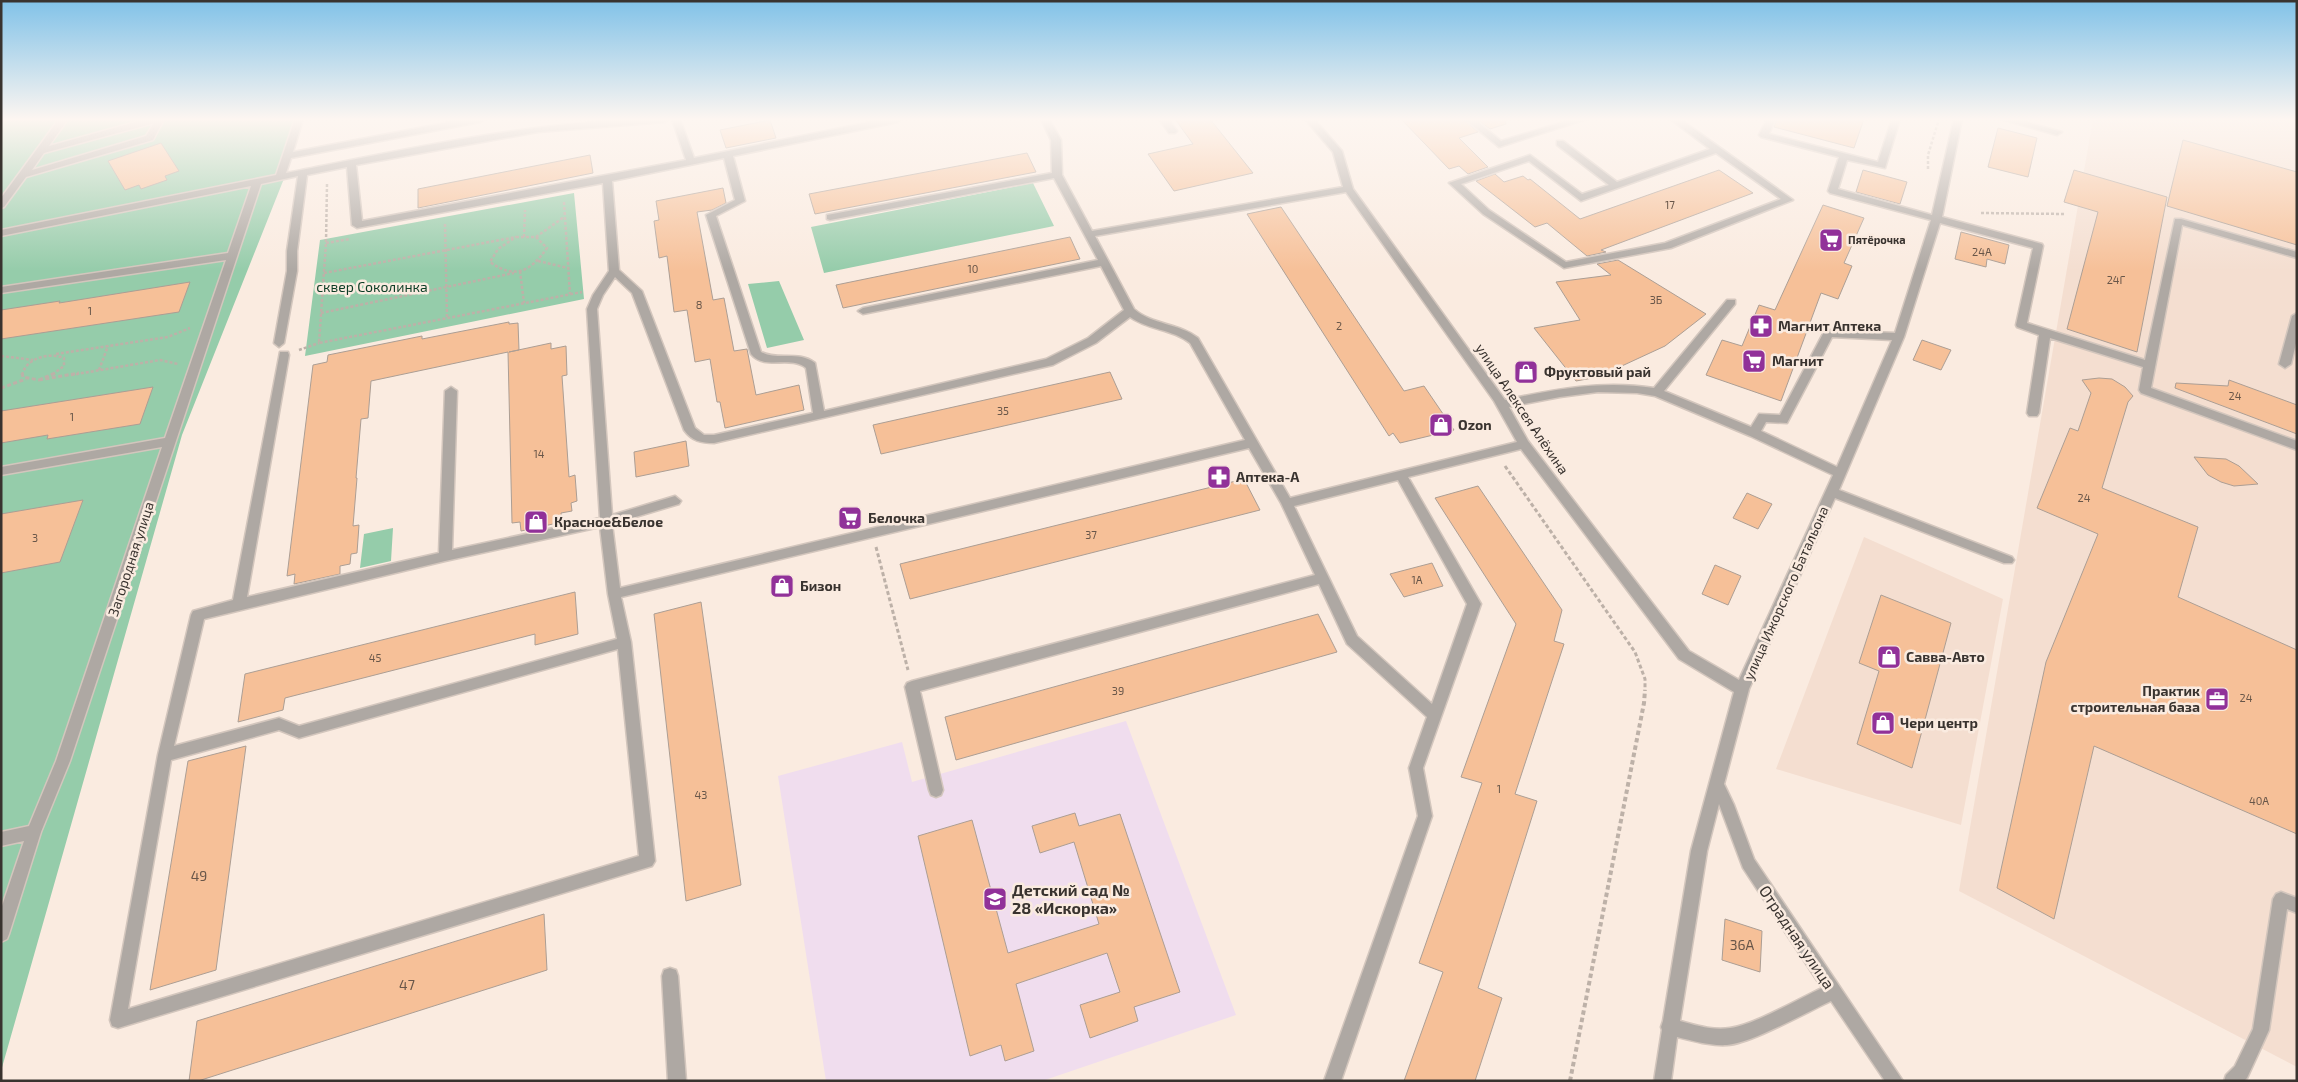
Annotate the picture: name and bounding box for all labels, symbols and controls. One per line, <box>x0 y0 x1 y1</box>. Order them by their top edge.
house number: 17 <box>1665 198 1675 211</box>
supermarket icon: Пятёрочка <box>1818 227 1844 253</box>
place label: Пятёрочка <box>1848 233 1906 246</box>
house number: 24А <box>1972 245 1992 258</box>
house number: 10 <box>967 262 979 275</box>
house number: 24Г <box>2107 273 2126 286</box>
park label: сквер Соколинка <box>316 278 428 295</box>
house number: 3Б <box>1650 293 1663 306</box>
house number: 8 <box>696 298 702 311</box>
house number: 1 <box>88 304 92 317</box>
pharmacy icon: Магнит Аптека <box>1748 313 1774 339</box>
place label: Магнит Аптека <box>1778 317 1881 334</box>
house number: 2 <box>1336 319 1342 332</box>
street label: улица Алексея Алёхина <box>1472 340 1573 477</box>
supermarket icon: Магнит <box>1741 348 1767 374</box>
place label: Магнит <box>1772 352 1824 369</box>
shop icon: Фруктовый рай <box>1513 359 1539 385</box>
place label: Фруктовый рай <box>1544 363 1651 380</box>
house number: 24 <box>2229 389 2242 402</box>
house number: 35 <box>997 404 1009 417</box>
house number: 1 <box>70 410 74 423</box>
shop icon: Ozon <box>1428 412 1454 438</box>
place label: Ozon <box>1458 416 1492 433</box>
house number: 14 <box>533 447 545 460</box>
pharmacy icon: Аптека-А <box>1206 464 1232 490</box>
place label: Аптека-А <box>1236 468 1300 485</box>
house number: 24 <box>2078 491 2091 504</box>
street label: Загородная улица <box>104 499 157 618</box>
street label: улица Ижорского Батальона <box>1739 503 1832 682</box>
supermarket icon: Белочка <box>837 505 863 531</box>
shop icon: Красное&Белое <box>523 509 549 535</box>
place label: Белочка <box>868 509 925 526</box>
place label: Красное&Белое <box>554 513 663 530</box>
house number: 37 <box>1085 528 1097 541</box>
house number: 3 <box>32 531 38 544</box>
shop icon: Бизон <box>769 573 795 599</box>
house number: 1А <box>1411 573 1423 586</box>
place label: Бизон <box>800 577 841 594</box>
shop icon: Савва-Авто <box>1876 644 1902 670</box>
place label: Савва-Авто <box>1906 648 1985 665</box>
house number: 45 <box>369 651 381 664</box>
place label: Практик строительная база <box>2071 682 2200 715</box>
house number: 39 <box>1112 684 1124 697</box>
office icon: Практик строительная база <box>2204 686 2230 712</box>
house number: 24 <box>2240 691 2253 704</box>
shop icon: Чери центр <box>1870 710 1896 736</box>
place label: Чери центр <box>1900 714 1978 731</box>
house number: 1 <box>1497 782 1501 795</box>
house number: 43 <box>695 788 707 801</box>
house number: 40А <box>2249 794 2269 807</box>
house number: 49 <box>191 867 207 884</box>
place label: Детский сад № 28 «Искорка» <box>1012 880 1130 917</box>
street label: Отрадная улица <box>1755 881 1839 993</box>
school or university icon: Детский сад № 28 «Искорка» <box>982 886 1008 912</box>
house number: 36А <box>1730 936 1755 953</box>
house number: 47 <box>399 976 415 993</box>

